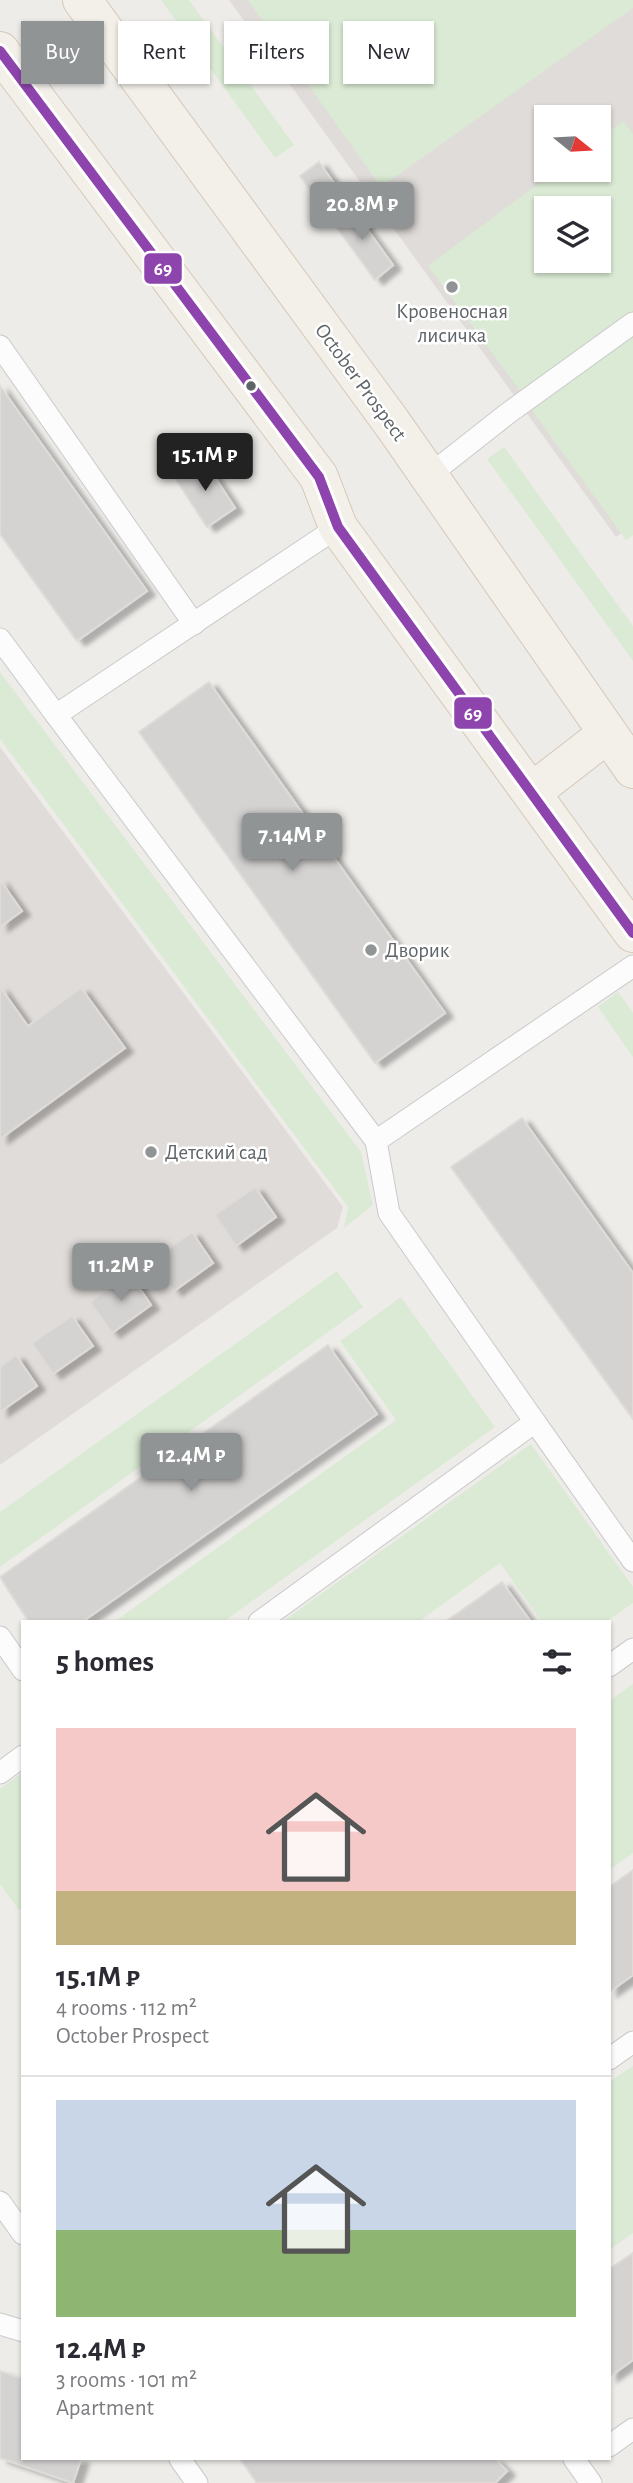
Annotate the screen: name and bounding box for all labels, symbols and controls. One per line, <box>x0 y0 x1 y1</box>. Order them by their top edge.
chip: Buy <box>21 21 104 84</box>
chip: Rent <box>118 21 210 84</box>
chip: Filters <box>224 21 329 84</box>
chip: New <box>343 21 434 84</box>
north arrow <box>534 105 611 182</box>
map controls <box>534 105 611 273</box>
pin: 20.8M ₽ <box>297 182 427 242</box>
text: 20.8M ₽ <box>326 193 398 216</box>
button: layers <box>534 196 611 273</box>
line badge: 69 <box>143 252 183 285</box>
text: 69 <box>154 260 172 279</box>
marker: Кровеносная лисичка <box>444 279 460 295</box>
place label: Кровеносная лисичка <box>396 301 508 346</box>
street label: October Prospect <box>311 320 410 445</box>
unlabelled marker <box>244 379 258 393</box>
pin: 15.1M ₽ <box>140 434 270 493</box>
text: 15.1M ₽ <box>173 444 237 467</box>
line badge: 69 <box>453 696 493 730</box>
text: 69 <box>464 705 482 724</box>
pin: 7.14M ₽ <box>227 814 357 873</box>
text: 7.14M ₽ <box>258 824 326 847</box>
place label: Дворик <box>385 940 450 961</box>
marker: Дворик <box>363 942 379 958</box>
place label: Детский сад <box>165 1142 268 1163</box>
marker: Детский сад <box>143 1144 159 1160</box>
pin: 11.2M ₽ <box>56 1244 186 1303</box>
text: 11.2M ₽ <box>88 1254 154 1277</box>
pin: 12.4M ₽ <box>126 1434 256 1493</box>
text: 12.4M ₽ <box>157 1444 225 1467</box>
icon: filters <box>538 1643 576 1681</box>
text: 5 homes <box>56 1647 154 1677</box>
icon: home <box>253 1774 379 1900</box>
text: 15.1M ₽ <box>56 1962 140 1992</box>
text: 4 rooms · 112 m² <box>56 1997 197 2020</box>
text: October Prospect <box>56 2025 209 2048</box>
icon: home <box>253 2146 379 2272</box>
text: 12.4M ₽ <box>56 2334 145 2364</box>
text: 3 rooms · 101 m² <box>56 2369 197 2392</box>
text: Apartment <box>56 2397 154 2420</box>

